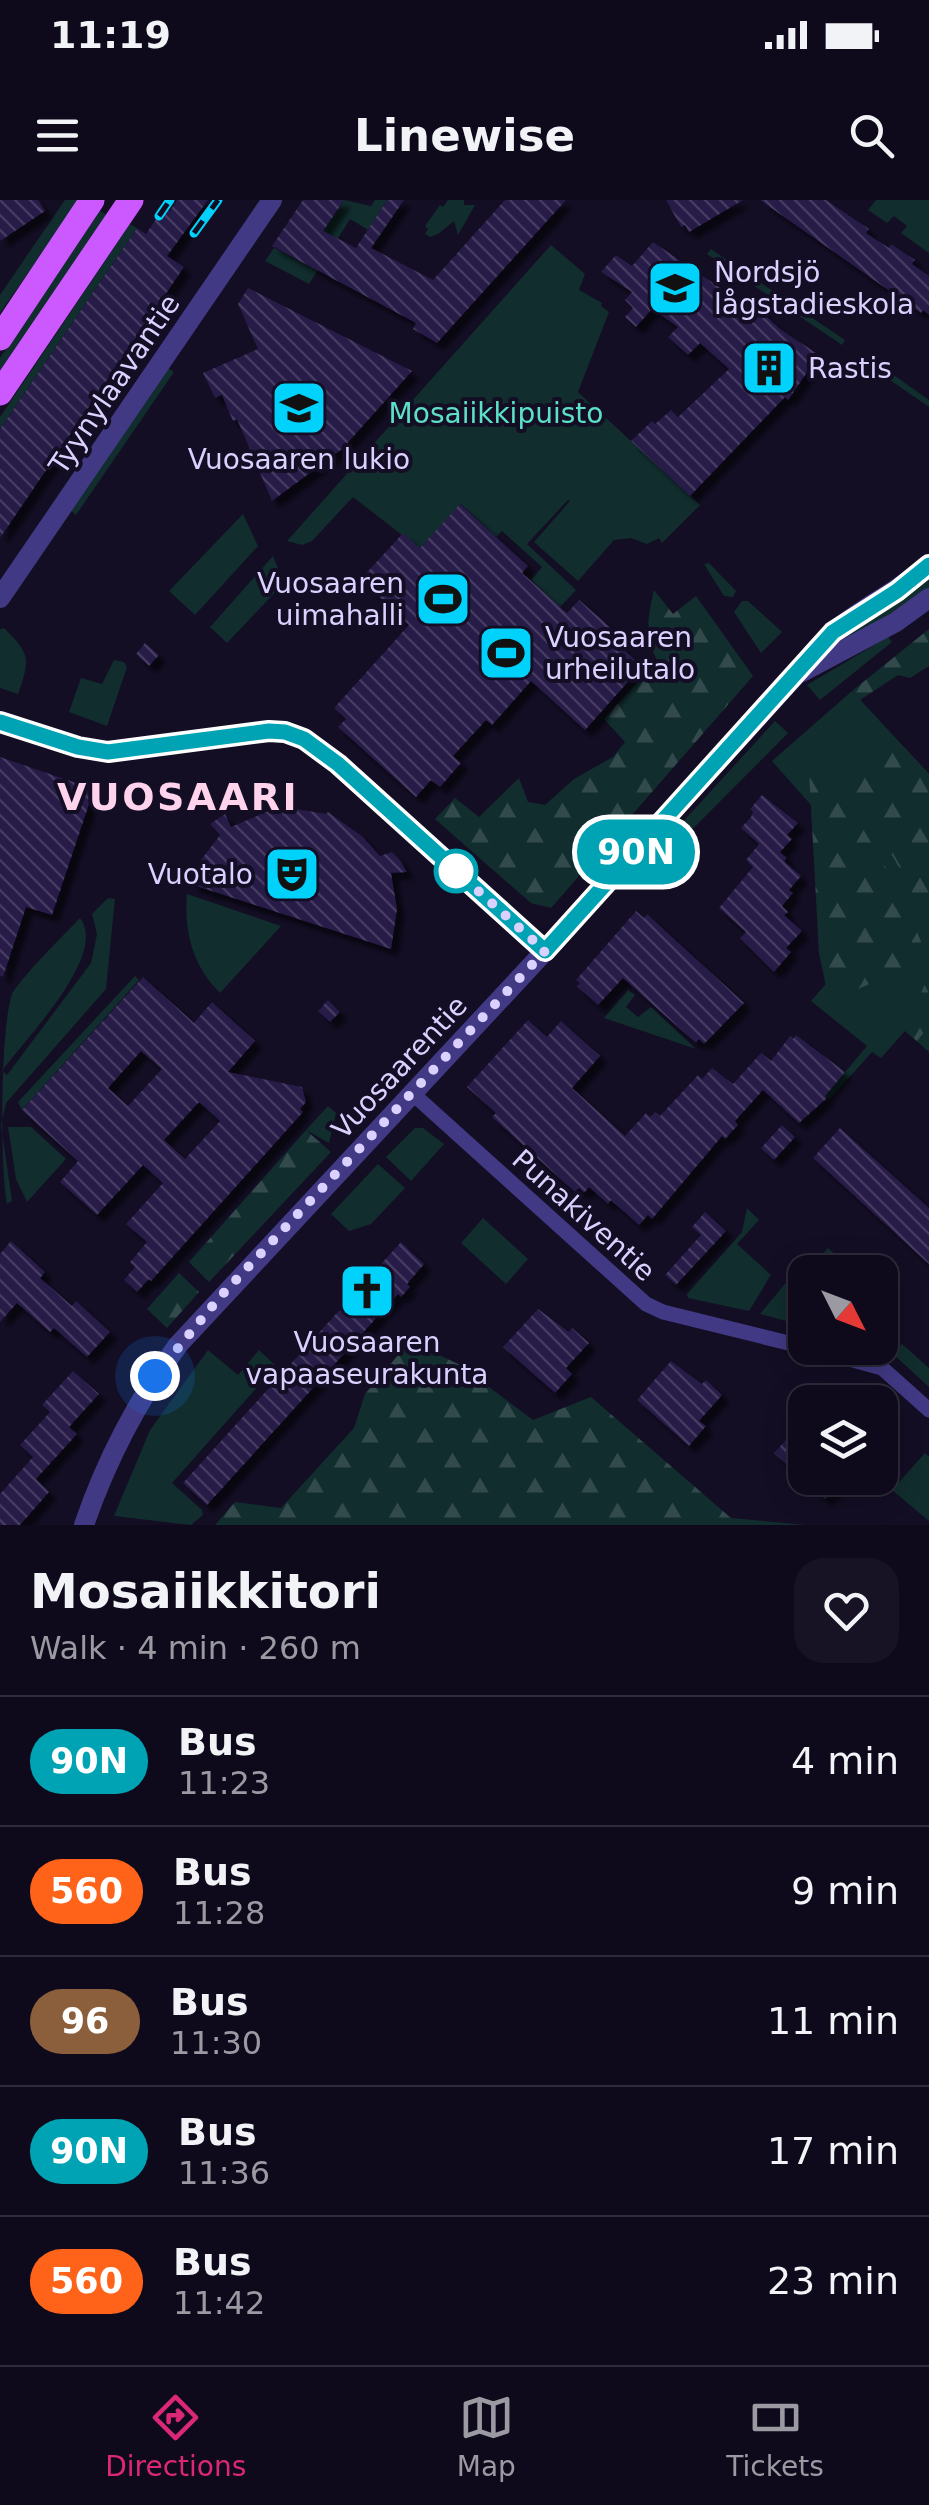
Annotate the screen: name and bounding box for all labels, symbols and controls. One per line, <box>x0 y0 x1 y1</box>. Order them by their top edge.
text: 11:19 <box>50 13 171 57</box>
icon: menu <box>30 108 85 163</box>
icon: search <box>844 108 899 163</box>
text: Linewise <box>354 109 575 162</box>
place label: Nordsjö lågstadieskola <box>714 256 914 321</box>
school or university icon: Nordsjö lågstadieskola <box>645 258 705 318</box>
street label: Tyynylaavantie <box>42 288 187 481</box>
building icon: Rastis <box>739 338 799 398</box>
place label: Rastis <box>808 352 892 385</box>
school or university icon: Vuosaaren lukio <box>269 378 329 438</box>
park label: Mosaiikkipuisto <box>389 397 603 430</box>
place label: Vuosaaren lukio <box>188 443 410 476</box>
place label: Vuosaaren uimahalli <box>257 567 404 632</box>
sports icon: Vuosaaren uimahalli <box>413 569 473 629</box>
place label: Vuosaaren urheilutalo <box>545 621 695 686</box>
sports icon: Vuosaaren urheilutalo <box>476 623 536 683</box>
district label: VUOSAARI <box>57 775 299 819</box>
line badge: 90N <box>578 820 694 884</box>
text: 90N <box>597 832 675 872</box>
theatre icon: Vuotalo <box>262 844 322 904</box>
unlabelled marker <box>435 850 477 892</box>
place label: Vuotalo <box>148 858 253 891</box>
street label: Vuosaarentie <box>325 989 474 1145</box>
street label: Punakiventie <box>506 1143 662 1288</box>
north arrow <box>788 1255 898 1365</box>
map controls <box>788 1255 898 1495</box>
church icon: Vuosaaren vapaaseurakunta <box>337 1261 397 1321</box>
place label: Vuosaaren vapaaseurakunta <box>245 1326 489 1391</box>
your location <box>130 1351 180 1401</box>
button: layers <box>788 1385 898 1495</box>
button: heart <box>794 1558 899 1663</box>
text: Mosaiikkitori <box>30 1563 381 1619</box>
text: Walk · 4 min · 260 m <box>30 1629 361 1667</box>
text: Bus <box>178 1720 257 1764</box>
text: 4 min <box>791 1739 899 1783</box>
text: 90N <box>50 1741 128 1781</box>
text: 11:23 <box>178 1764 270 1802</box>
text: Bus <box>173 1850 252 1894</box>
text: 9 min <box>791 1869 899 1913</box>
text: 560 <box>50 1871 123 1911</box>
text: 11:28 <box>173 1894 265 1932</box>
text: Bus <box>170 1980 249 2024</box>
text: 11 min <box>767 1999 899 2043</box>
text: 96 <box>61 2001 109 2041</box>
text: 11:30 <box>170 2024 262 2062</box>
text: Bus <box>178 2110 257 2154</box>
text: 17 min <box>767 2129 899 2173</box>
text: 90N <box>50 2131 128 2171</box>
text: 11:36 <box>178 2154 270 2192</box>
text: Bus <box>173 2240 252 2284</box>
text: 23 min <box>767 2259 899 2303</box>
text: 560 <box>50 2261 123 2301</box>
text: 11:42 <box>173 2284 265 2322</box>
tab: Directions <box>105 2390 246 2483</box>
tab: Map <box>457 2390 516 2483</box>
tab: Tickets <box>726 2390 824 2483</box>

